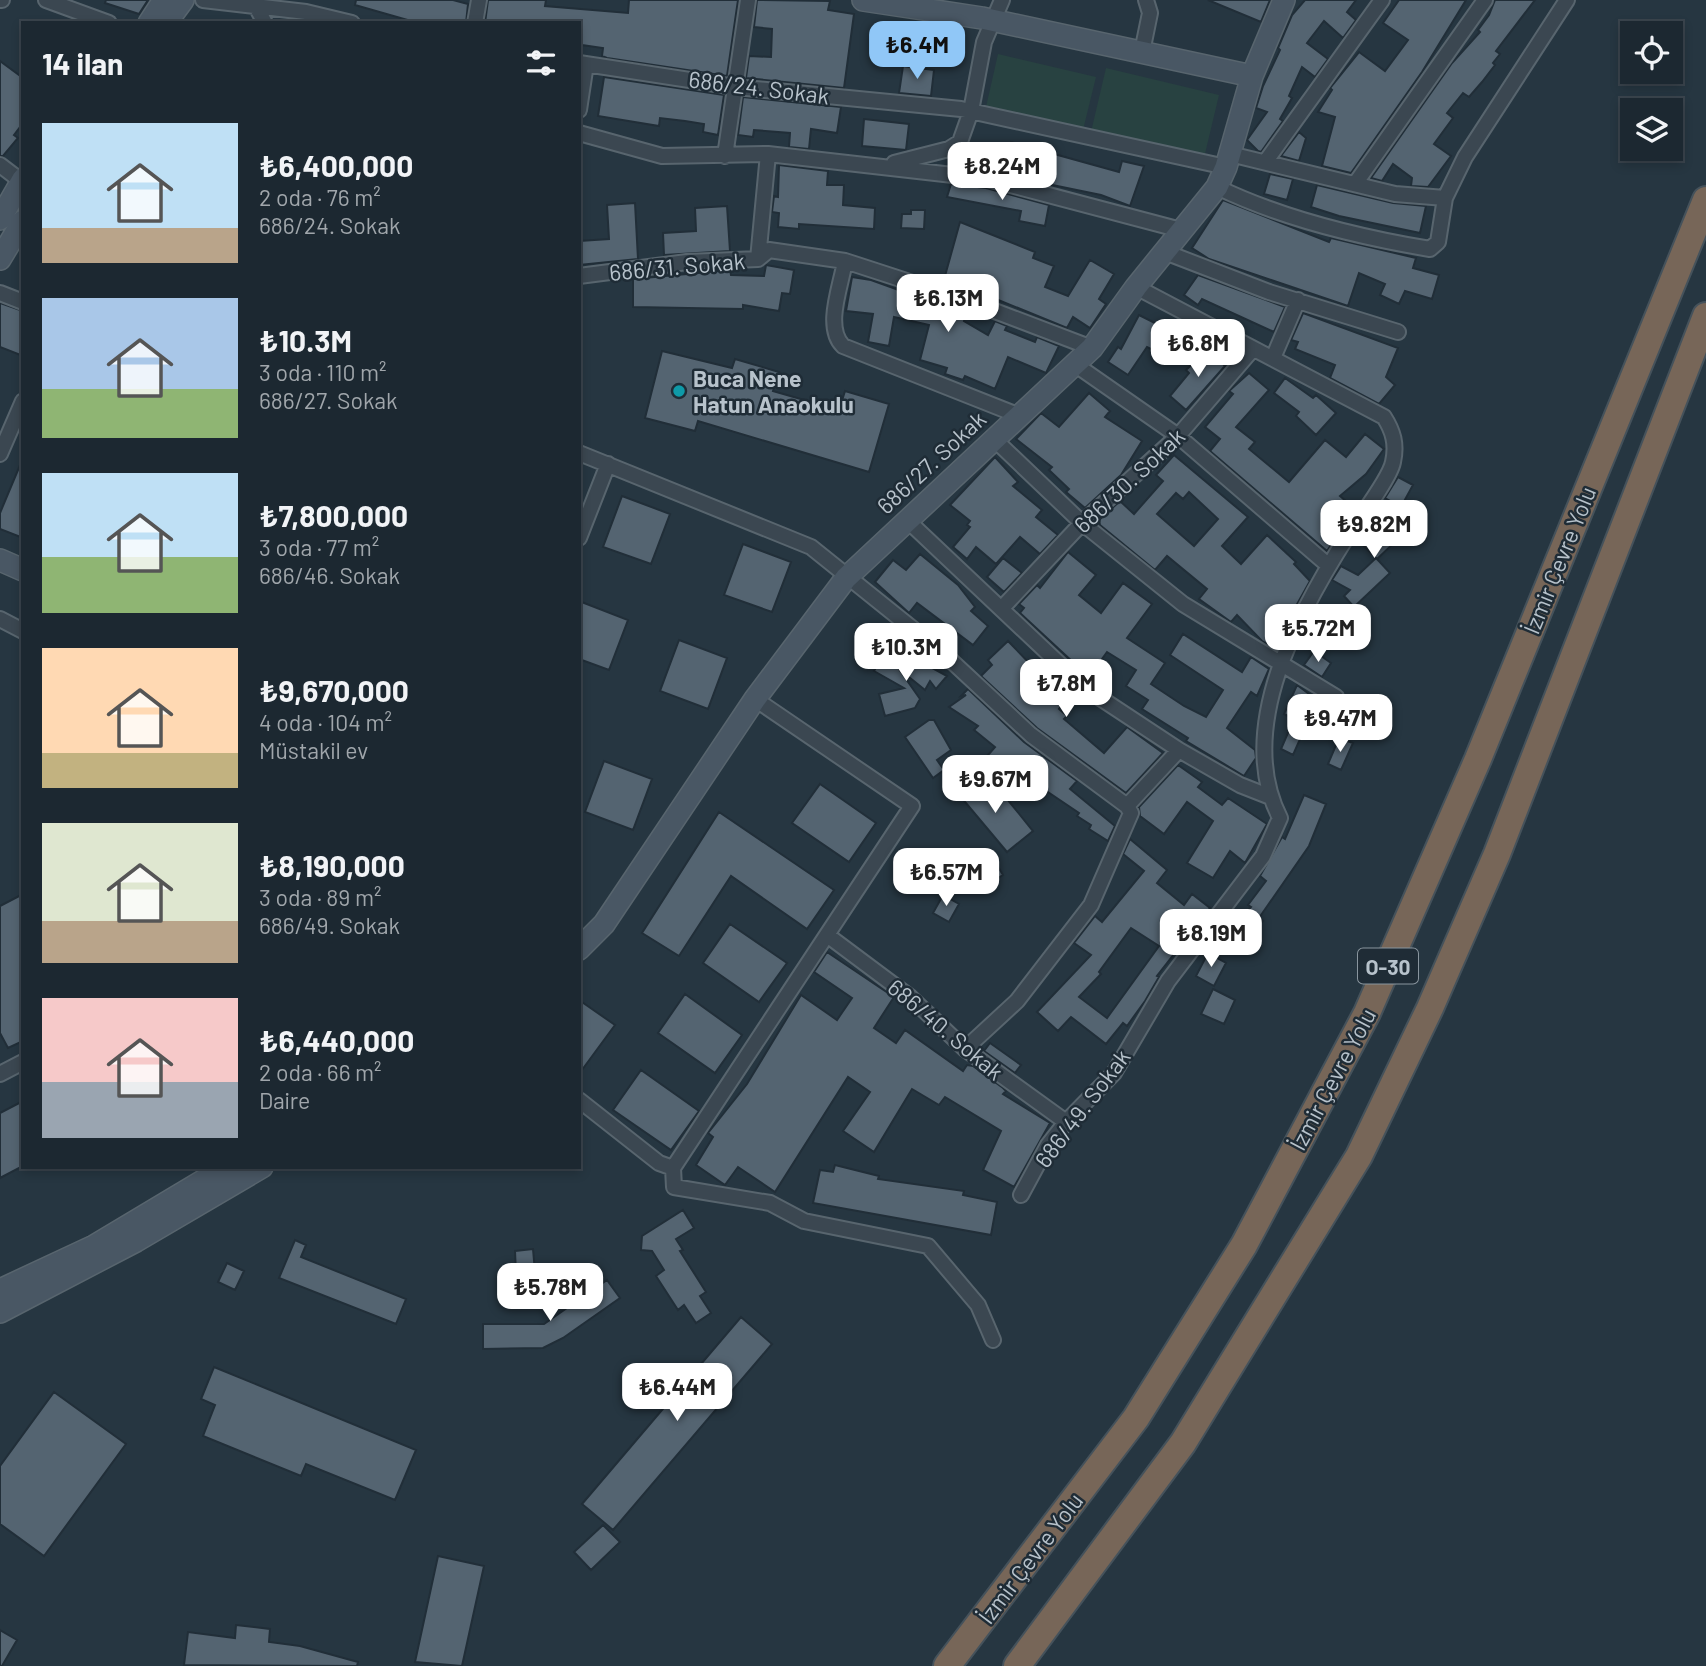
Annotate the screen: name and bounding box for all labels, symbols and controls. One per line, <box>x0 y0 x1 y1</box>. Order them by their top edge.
map controls <box>1620 21 1683 161</box>
button: locate <box>1620 21 1683 84</box>
pin: ₺6.4M <box>868 22 966 81</box>
text: ₺6.4M <box>885 30 949 58</box>
icon: filters <box>522 44 560 82</box>
text: 14 ilan <box>42 45 123 81</box>
street label: 686/24. Sokak <box>687 64 831 110</box>
button: layers <box>1620 98 1683 161</box>
pin: ₺8.24M <box>945 142 1059 202</box>
text: ₺6,400,000 <box>259 147 413 183</box>
icon: home <box>98 151 182 235</box>
text: ₺8.24M <box>964 151 1040 179</box>
text: 2 oda · 76 m² <box>259 183 381 211</box>
text: 686/24. Sokak <box>259 211 400 239</box>
street label: 686/31. Sokak <box>608 246 746 286</box>
pin: ₺6.13M <box>891 274 1005 334</box>
text: ₺6.13M <box>913 283 983 311</box>
pin: ₺6.8M <box>1149 320 1247 379</box>
text: ₺10.3M <box>259 322 352 358</box>
icon: home <box>98 326 182 410</box>
text: ₺6.8M <box>1167 328 1229 356</box>
text: 3 oda · 110 m² <box>259 358 387 386</box>
place label: Buca Nene Hatun Anaokulu <box>693 364 854 418</box>
marker: Buca Nene Hatun Anaokulu <box>671 383 687 399</box>
text: 686/27. Sokak <box>259 386 398 414</box>
street label: 686/27. Sokak <box>871 404 991 520</box>
street label: 686/30. Sokak <box>1068 422 1190 538</box>
street label: İzmir Çevre Yolu <box>1517 482 1601 638</box>
text: ₺7,800,000 <box>259 497 408 533</box>
pin: ₺9.82M <box>1317 500 1431 560</box>
icon: home <box>98 501 182 585</box>
text: ₺9.82M <box>1336 509 1412 537</box>
text: 3 oda · 77 m² <box>259 533 379 561</box>
text: 686/46. Sokak <box>259 561 400 589</box>
pin: ₺5.72M <box>1261 604 1375 664</box>
text: ₺5.72M <box>1281 613 1355 641</box>
pin: ₺10.3M <box>849 624 963 683</box>
text: ₺10.3M <box>870 632 942 660</box>
pin: ₺7.8M <box>1017 660 1115 719</box>
text: ₺7.8M <box>1036 668 1096 696</box>
text: ₺9,670,000 <box>259 672 409 708</box>
icon: home <box>98 676 182 760</box>
pin: ₺9.47M <box>1283 694 1397 754</box>
text: ₺9.47M <box>1303 703 1377 731</box>
text: 4 oda · 104 m² <box>259 708 392 736</box>
text: Müstakil ev <box>259 736 368 764</box>
pin: ₺9.67M <box>938 756 1052 815</box>
text: ₺9.67M <box>958 764 1032 792</box>
text: ₺8,190,000 <box>259 847 405 883</box>
pin: ₺6.57M <box>889 848 1003 908</box>
icon: home <box>98 851 182 935</box>
text: ₺6.57M <box>909 857 983 885</box>
text: 3 oda · 89 m² <box>259 883 381 911</box>
pin: ₺8.19M <box>1154 909 1268 969</box>
text: 686/49. Sokak <box>259 911 400 939</box>
text: ₺8.19M <box>1176 918 1246 946</box>
road number: O-30 <box>1358 948 1418 984</box>
street label: 686/40. Sokak <box>883 973 1009 1085</box>
street label: İzmir Çevre Yolu <box>1283 1003 1381 1155</box>
text: ₺6,440,000 <box>259 1022 414 1058</box>
icon: home <box>98 1026 182 1110</box>
street label: 686/49. Sokak <box>1028 1043 1136 1173</box>
text: 2 oda · 66 m² <box>259 1058 382 1086</box>
text: Daire <box>259 1086 310 1114</box>
pin: ₺5.78M <box>493 1264 607 1323</box>
text: ₺5.78M <box>513 1272 587 1300</box>
pin: ₺6.44M <box>620 1364 734 1423</box>
text: ₺6.44M <box>638 1372 716 1400</box>
street label: İzmir Çevre Yolu <box>972 1487 1088 1629</box>

